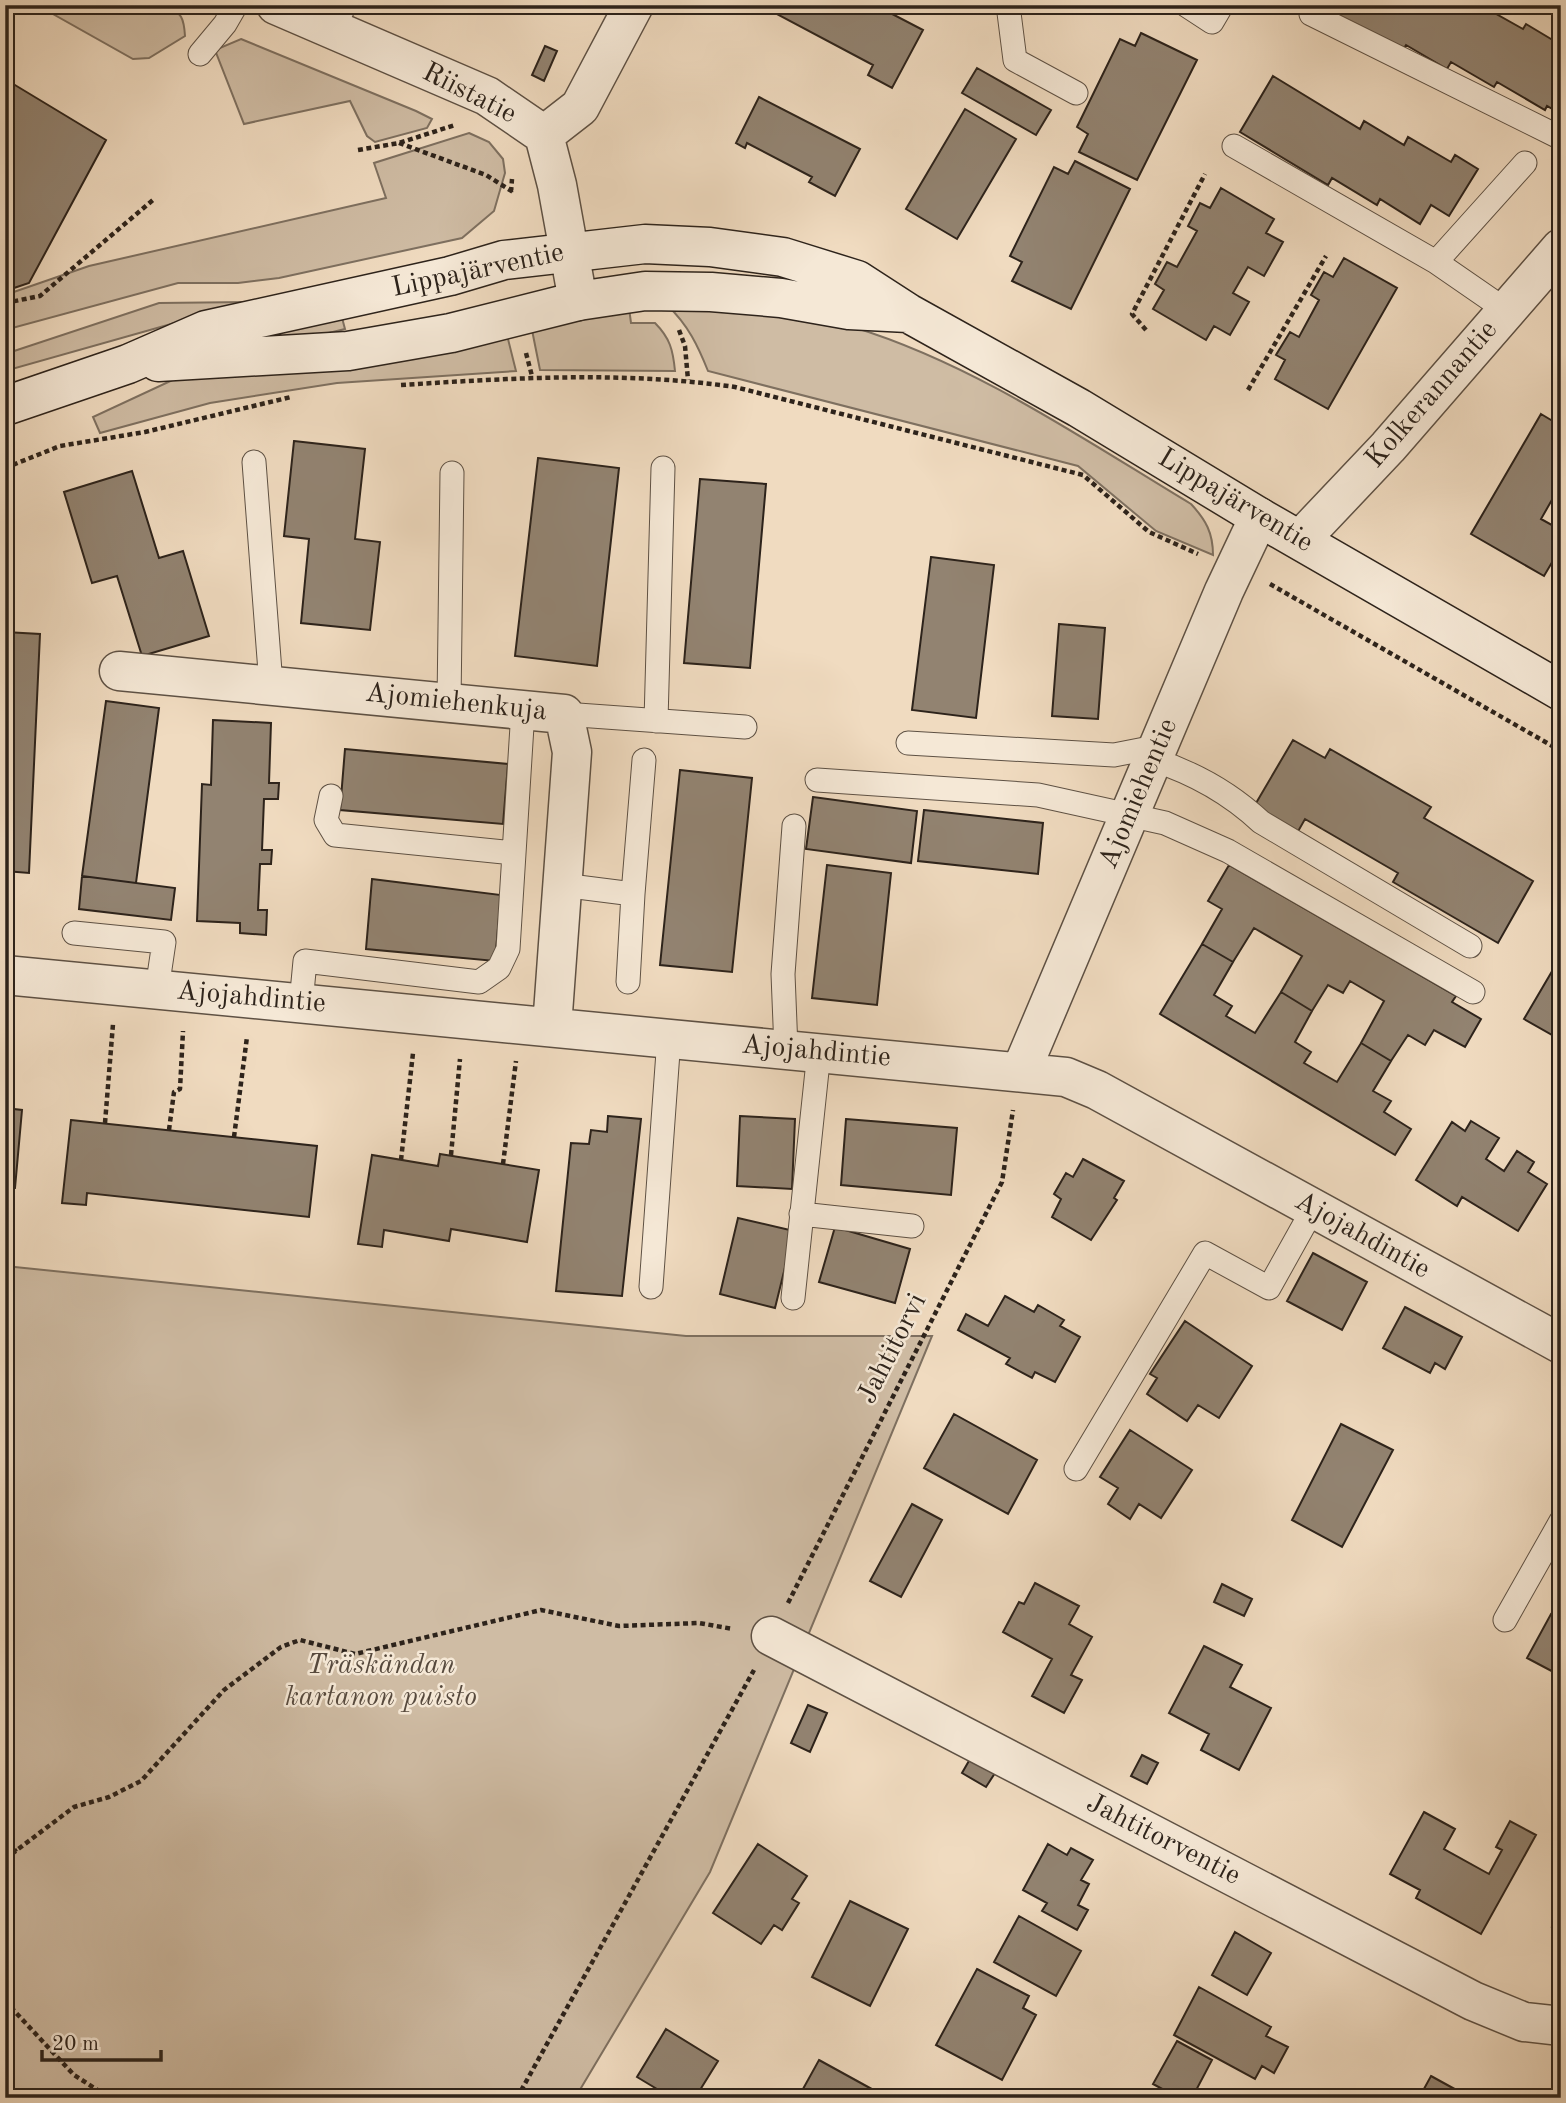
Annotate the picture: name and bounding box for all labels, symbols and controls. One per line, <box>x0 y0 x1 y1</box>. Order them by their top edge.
street label: Riistatie <box>418 59 520 129</box>
street label: Lippajärventie <box>389 239 567 303</box>
street label: Kolkerannantie <box>1361 316 1503 474</box>
street label: Lippajärventie <box>1153 444 1317 558</box>
street label: Ajomiehenkuja <box>364 680 548 726</box>
street label: Ajomiehentie <box>1095 715 1183 873</box>
street label: Ajojahdintie <box>175 978 327 1018</box>
street label: Ajojahdintie <box>740 1032 892 1072</box>
street label: Ajojahdintie <box>1290 1187 1434 1285</box>
street label: Jahtitorvi <box>853 1290 933 1408</box>
park label: Träskändan kartanon puisto <box>285 1652 477 1712</box>
street label: Jahtitorventie <box>1082 1789 1244 1891</box>
scale bar <box>42 2019 161 2063</box>
text: 20 m <box>52 2034 99 2055</box>

